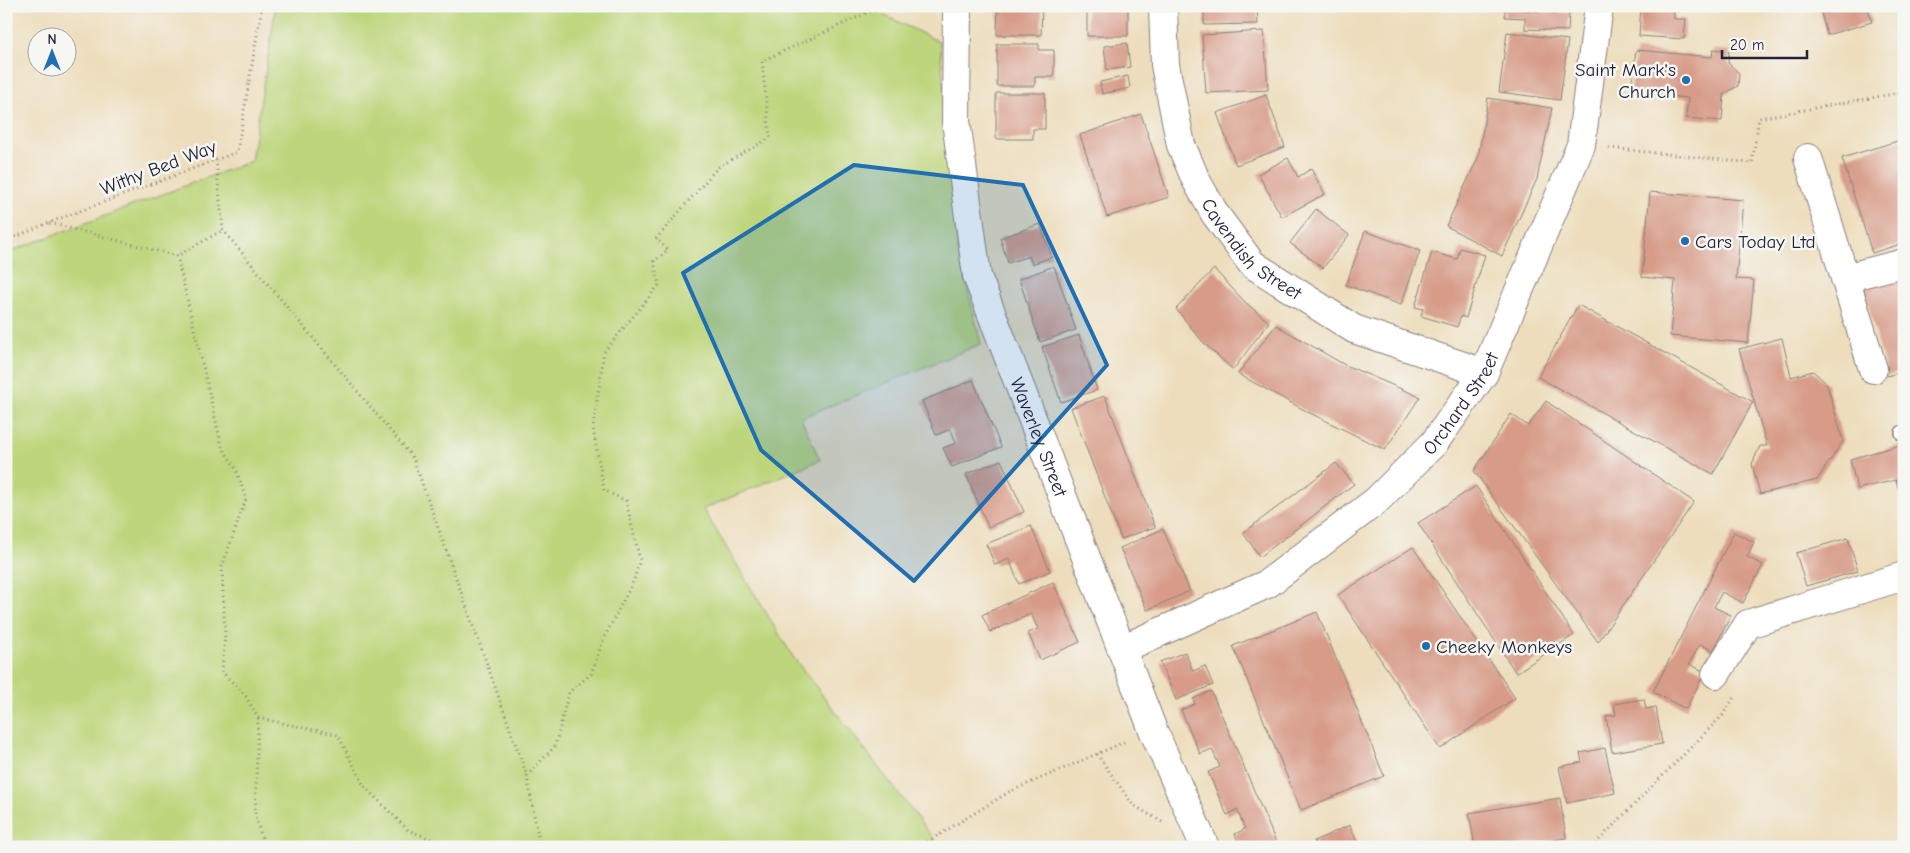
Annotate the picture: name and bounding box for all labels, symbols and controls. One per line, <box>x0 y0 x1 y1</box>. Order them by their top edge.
north arrow <box>28 28 78 78</box>
scale bar <box>1722 28 1808 60</box>
text: N <box>47 31 57 48</box>
text: 20 m <box>1730 36 1764 54</box>
place label: Saint Mark's Church <box>1575 59 1676 103</box>
marker: Saint Mark's Church <box>1680 74 1692 86</box>
street label: Withy Bed Way <box>97 136 220 200</box>
street label: Cavendish Street <box>1197 195 1306 305</box>
place label: Cars Today Ltd <box>1695 231 1816 253</box>
marker: Cars Today Ltd <box>1679 235 1691 247</box>
street label: Orchard Street <box>1419 349 1504 460</box>
street label: Waverley Street <box>1005 375 1072 500</box>
place label: Cheeky Monkeys <box>1436 636 1572 658</box>
marker: Cheeky Monkeys <box>1420 640 1432 652</box>

